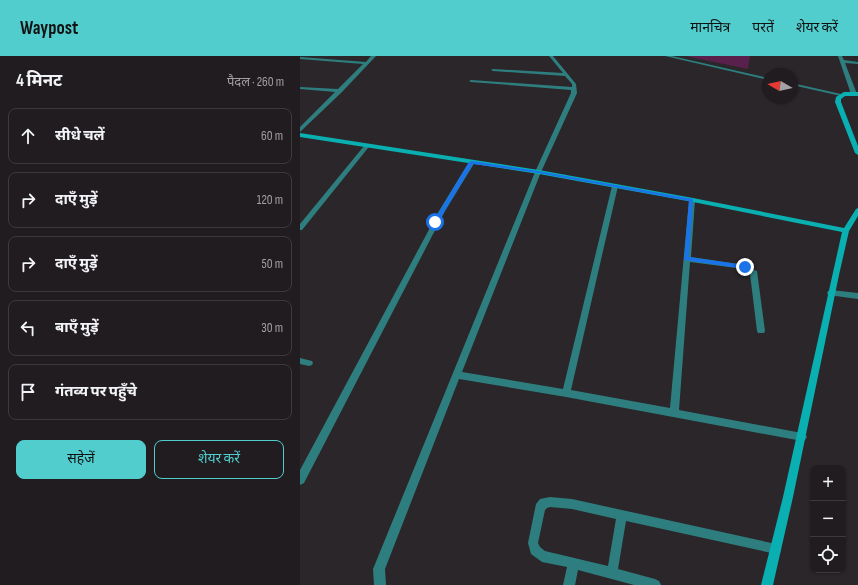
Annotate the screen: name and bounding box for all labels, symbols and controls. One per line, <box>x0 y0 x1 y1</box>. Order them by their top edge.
text: Waypost <box>20 17 78 40</box>
text: मानचित्र <box>690 19 730 36</box>
text: परतें <box>752 19 774 36</box>
text: शेयर करें <box>796 19 838 36</box>
north arrow <box>762 68 798 104</box>
text: 4 मिनट <box>16 71 62 91</box>
text: पैदल · 260 m <box>227 74 284 90</box>
icon: ahead <box>17 125 39 147</box>
text: सीधे चलें <box>55 126 105 145</box>
text: 60 m <box>261 128 283 144</box>
icon: right <box>17 189 39 211</box>
text: दाएँ मुड़ें <box>55 190 98 209</box>
text: 120 m <box>257 192 283 208</box>
route start <box>426 213 444 231</box>
icon: right <box>17 253 39 275</box>
text: दाएँ मुड़ें <box>55 254 98 273</box>
text: 50 m <box>262 256 283 272</box>
route end <box>736 258 754 276</box>
icon: left <box>17 317 39 339</box>
text: बाएँ मुड़ें <box>55 318 98 337</box>
text: 30 m <box>261 320 283 336</box>
icon: arrive <box>17 381 39 403</box>
text: गंतव्य पर पहुँचे <box>55 382 137 401</box>
button: सहेजें <box>16 440 146 479</box>
button: शेयर करें <box>154 440 284 479</box>
map controls <box>810 465 846 573</box>
button: + <box>810 465 846 501</box>
button: − <box>810 501 846 537</box>
button: locate <box>810 537 846 573</box>

